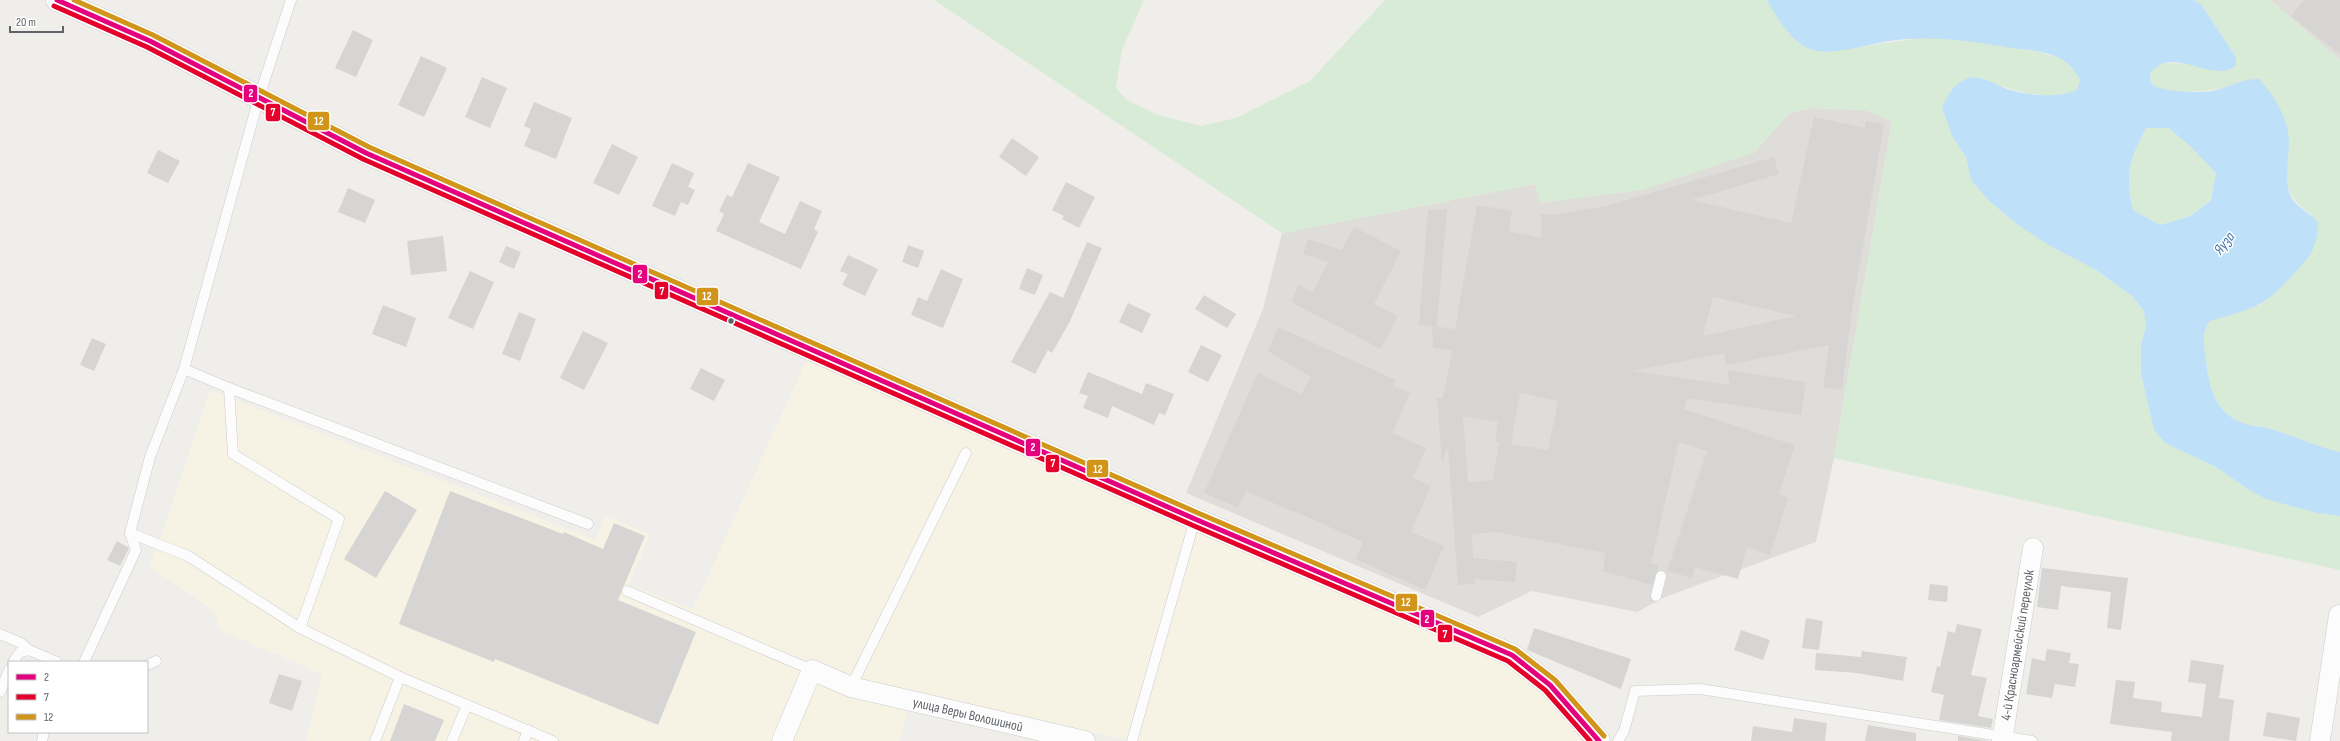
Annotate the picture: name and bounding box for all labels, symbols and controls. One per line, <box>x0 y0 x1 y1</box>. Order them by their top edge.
scale bar <box>10 8 63 34</box>
text: 20 m <box>16 15 36 30</box>
line badge: 2 <box>243 84 258 103</box>
text: 2 <box>249 87 254 100</box>
line badge: 7 <box>265 103 281 122</box>
text: 7 <box>271 106 276 119</box>
line badge: 12 <box>307 111 330 131</box>
text: 12 <box>314 115 324 128</box>
water label: Яуза <box>2209 228 2239 259</box>
line badge: 2 <box>632 264 648 284</box>
text: 2 <box>638 268 643 281</box>
line badge: 7 <box>654 281 669 300</box>
text: 7 <box>660 285 665 298</box>
line badge: 12 <box>696 287 719 306</box>
text: 12 <box>702 290 712 303</box>
unlabelled marker <box>726 316 736 326</box>
line badge: 2 <box>1025 438 1041 457</box>
text: 2 <box>1031 441 1036 454</box>
line badge: 7 <box>1045 454 1060 473</box>
text: 7 <box>1051 457 1056 470</box>
line badge: 12 <box>1086 459 1109 478</box>
text: 12 <box>1093 463 1103 476</box>
street label: 4-й Красноармейский переулок <box>1997 568 2038 722</box>
line badge: 12 <box>1395 593 1418 612</box>
text: 12 <box>1401 596 1411 609</box>
line badge: 2 <box>1420 609 1435 628</box>
text: 2 <box>1425 613 1430 626</box>
line badge: 7 <box>1437 624 1453 643</box>
text: 7 <box>1443 628 1448 641</box>
legend <box>8 661 148 733</box>
text: 2 <box>44 670 49 685</box>
text: 7 <box>44 690 49 705</box>
street label: улица Веры Волошиной <box>911 694 1025 735</box>
text: 12 <box>44 710 53 725</box>

